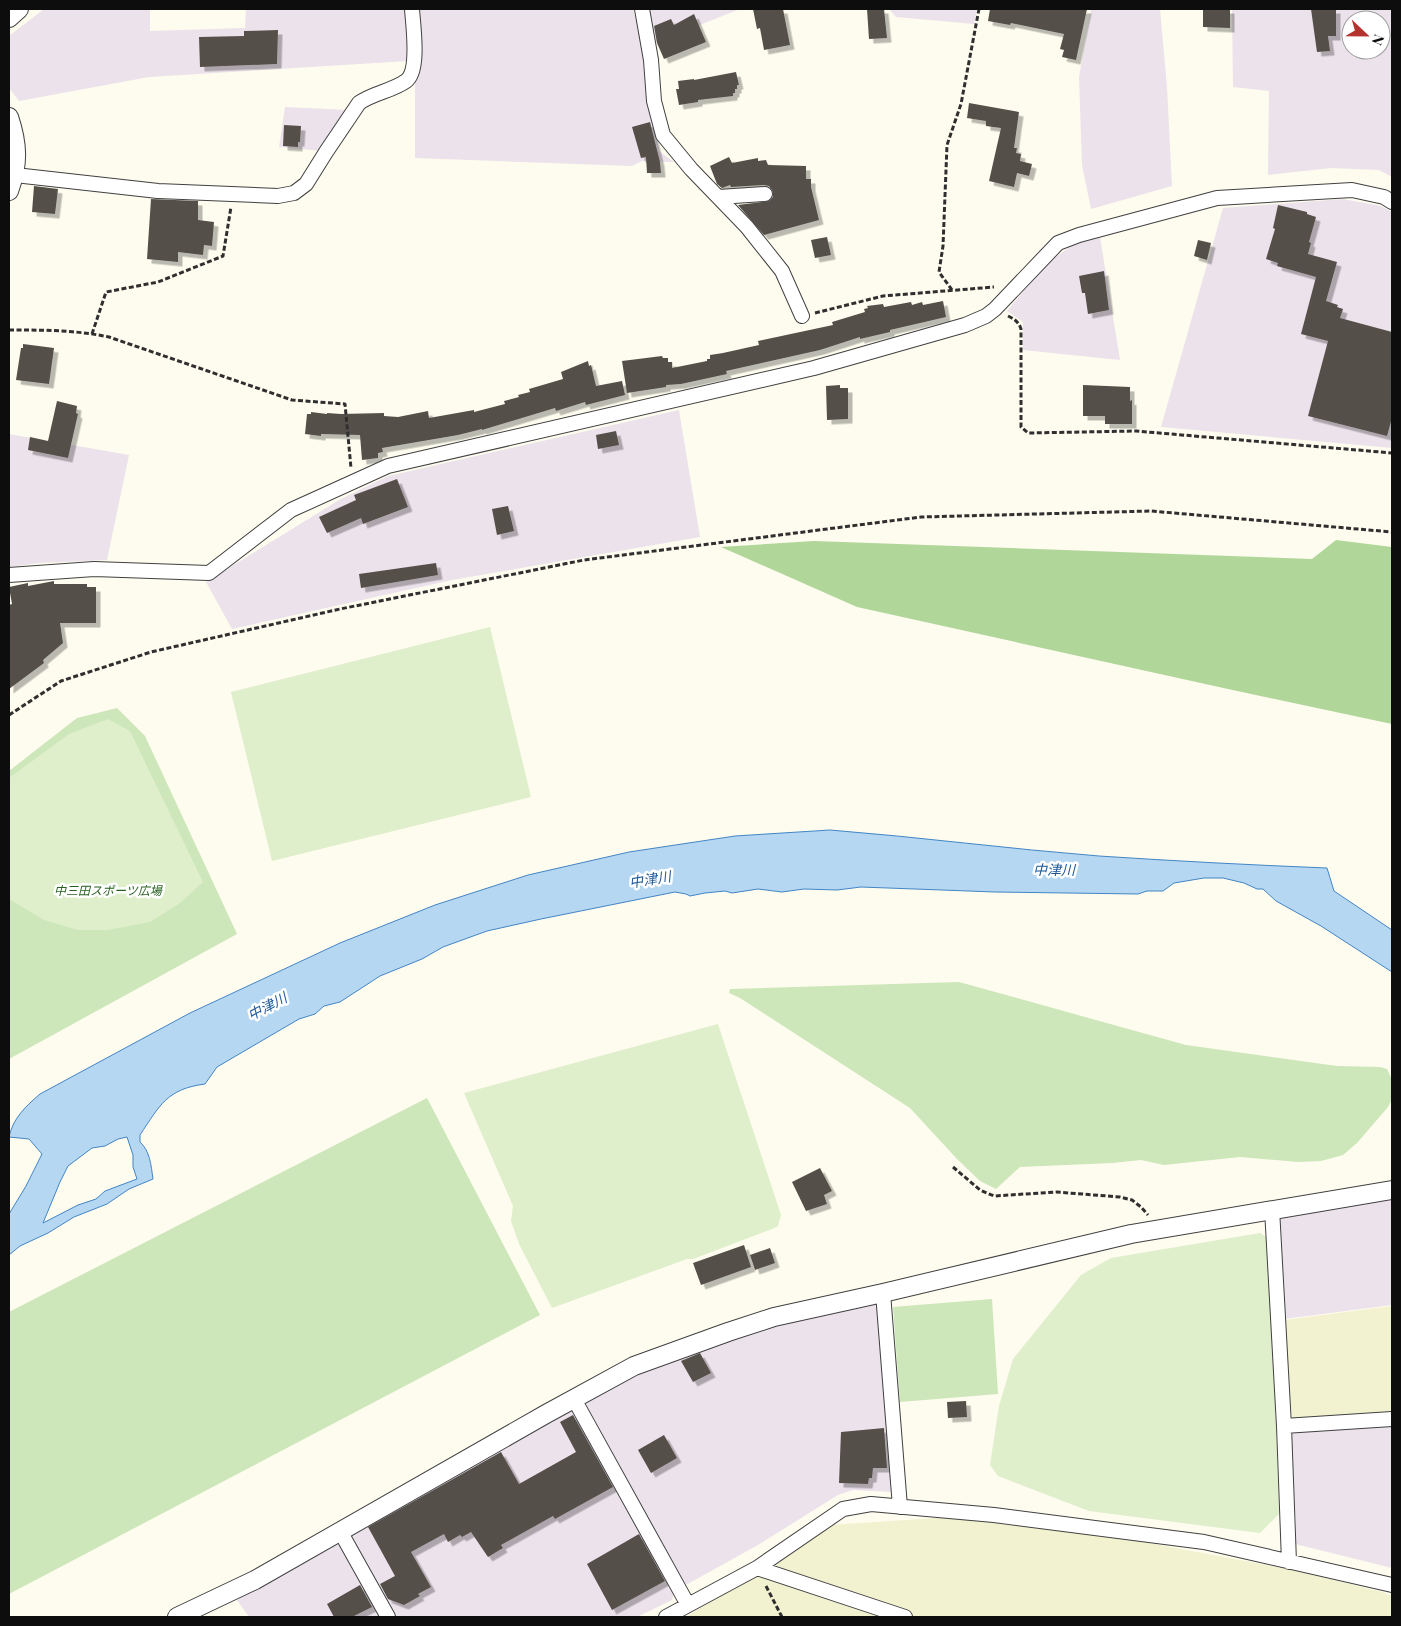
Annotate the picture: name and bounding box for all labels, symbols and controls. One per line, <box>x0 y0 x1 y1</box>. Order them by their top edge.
north arrow <box>1341 10 1391 60</box>
text: N <box>1368 32 1389 48</box>
water label: 中津川 <box>1033 860 1077 879</box>
water label: 中津川 <box>628 866 674 892</box>
park label: 中三田スポーツ広場 <box>54 882 164 898</box>
water label: 中津川 <box>244 987 292 1024</box>

